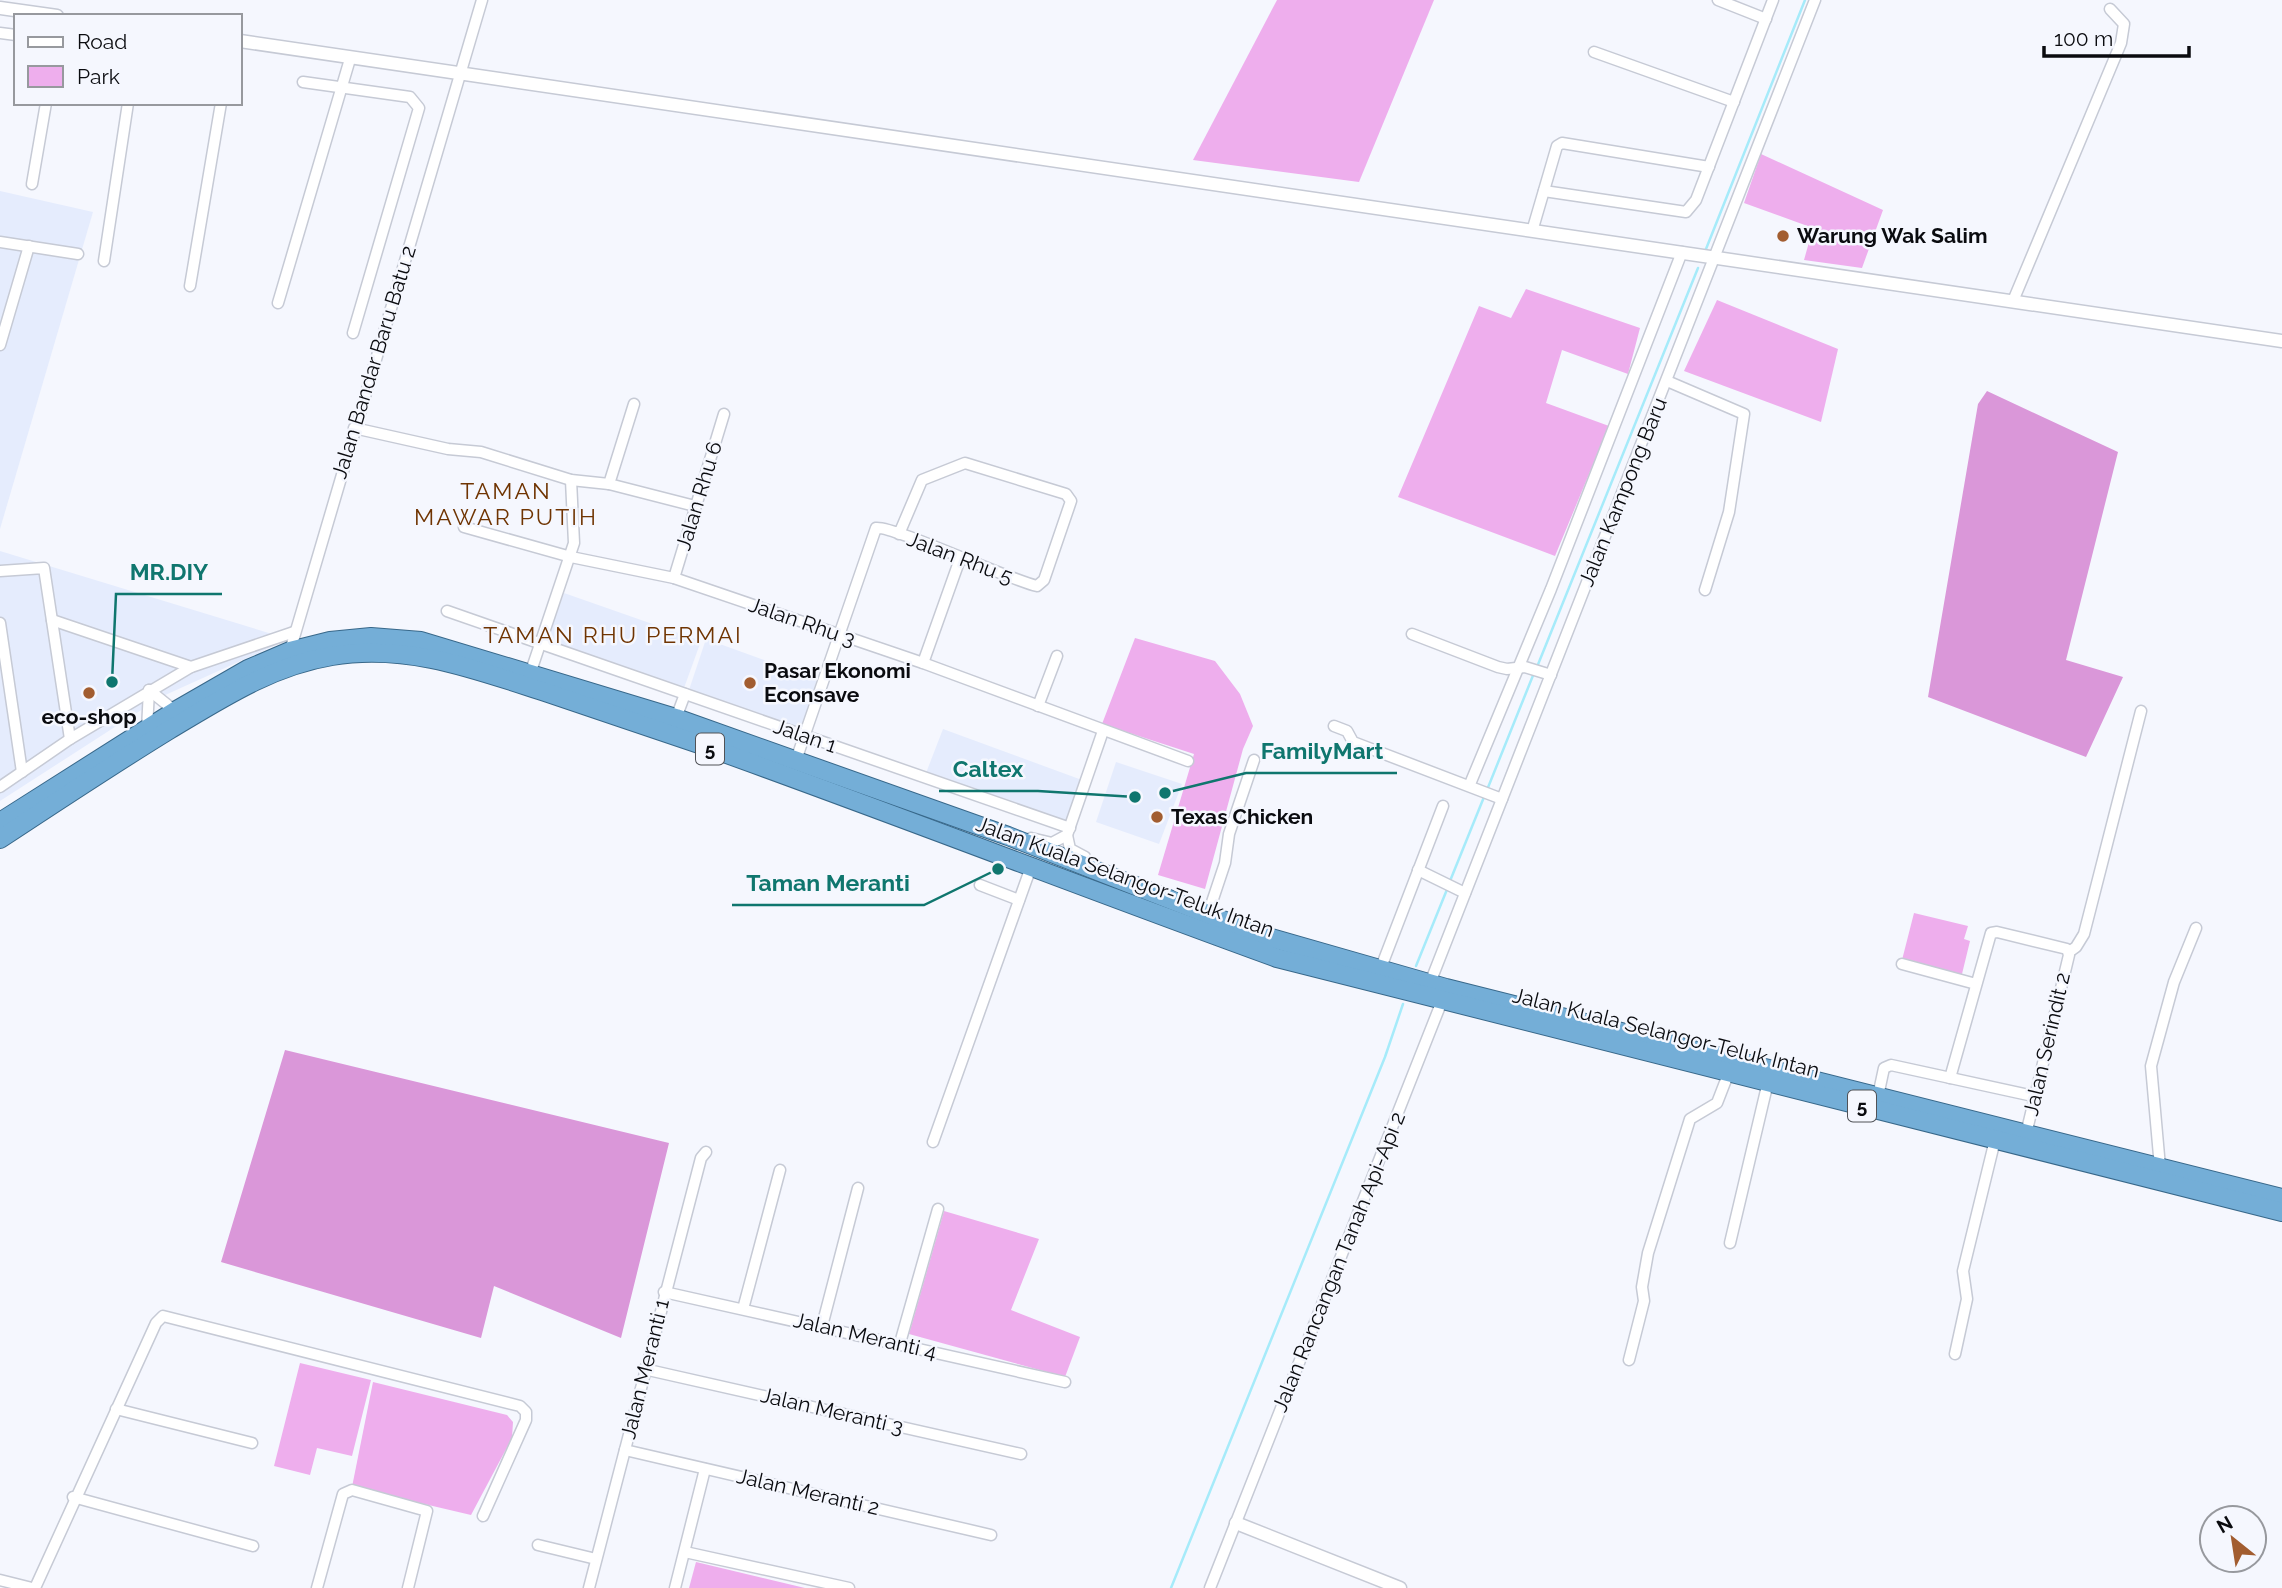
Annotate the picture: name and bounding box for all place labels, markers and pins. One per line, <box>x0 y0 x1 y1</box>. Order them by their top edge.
place label: Warung Wak Salim <box>1797 223 1988 248</box>
marker: Warung Wak Salim <box>1775 228 1791 244</box>
callout: MR.DIY <box>116 550 222 594</box>
place label: Pasar Ekonomi Econsave <box>764 658 911 707</box>
marker: Pasar Ekonomi Econsave <box>742 675 758 691</box>
marker: eco-shop <box>81 685 97 701</box>
place label: eco-shop <box>42 704 136 729</box>
callout: FamilyMart <box>1246 729 1397 773</box>
callout: Caltex <box>939 747 1038 791</box>
place label: Texas Chicken <box>1171 804 1313 829</box>
marker: Texas Chicken <box>1149 809 1165 825</box>
callout: Taman Meranti <box>732 861 924 905</box>

